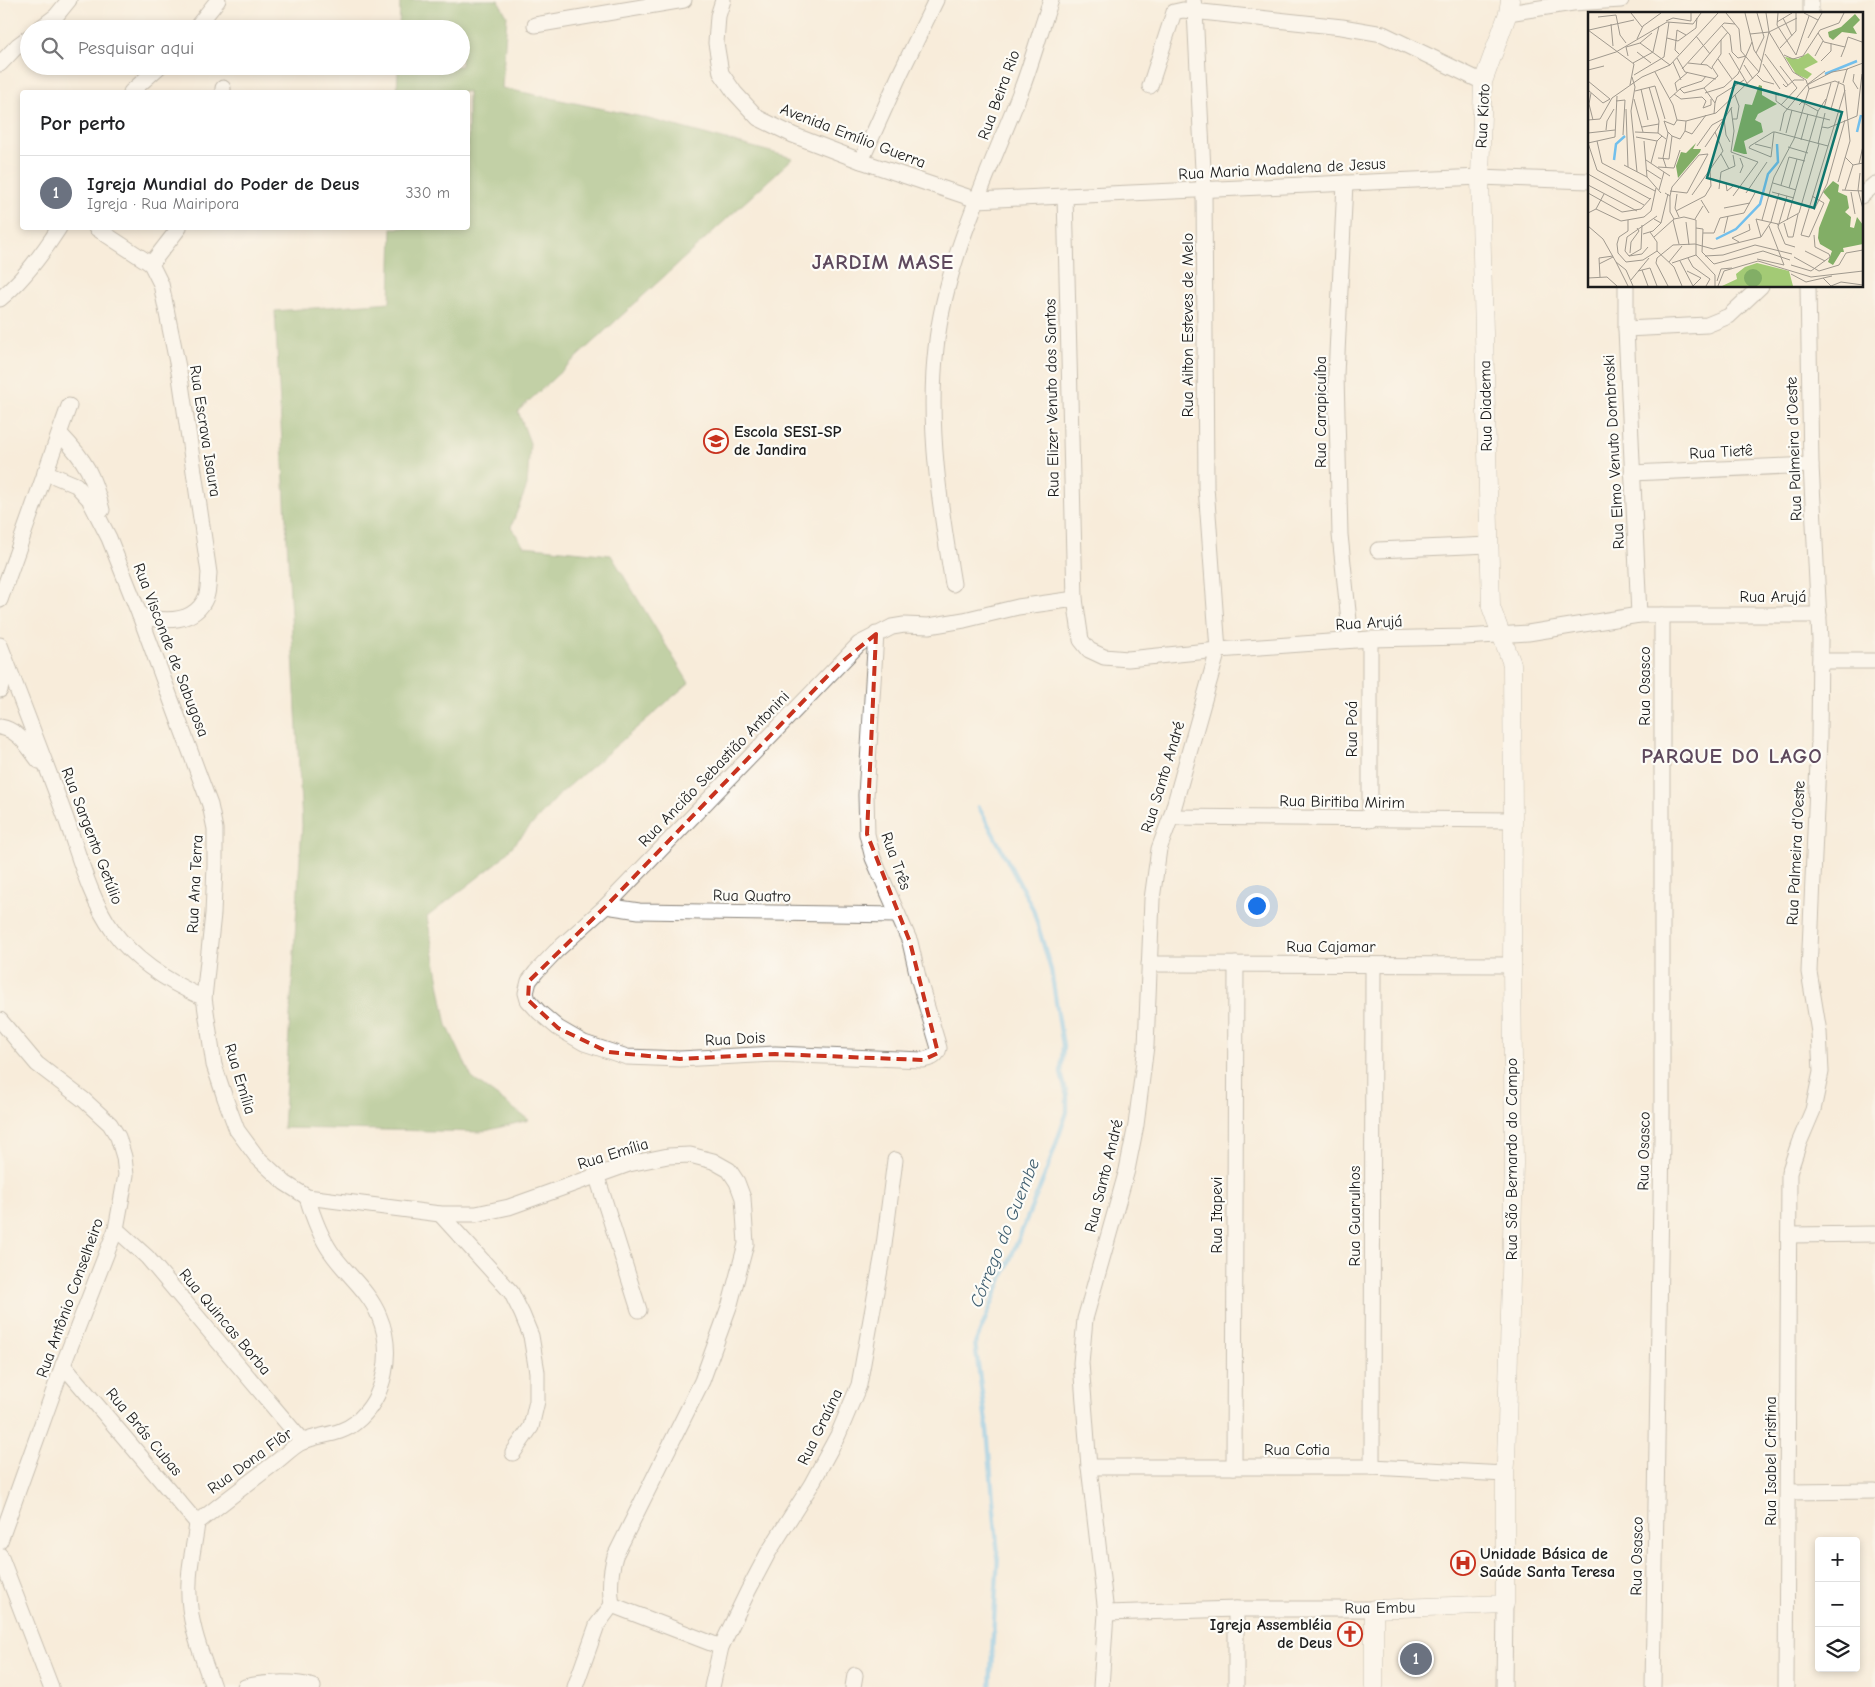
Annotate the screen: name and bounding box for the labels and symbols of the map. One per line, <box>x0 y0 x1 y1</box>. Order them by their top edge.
inset map <box>1588 12 1862 288</box>
street label: Rua Beira Rio <box>974 48 1024 142</box>
street label: Rua Kioto <box>1472 83 1494 149</box>
street label: Avenida Emílio Guerra <box>778 100 928 172</box>
street label: Rua Maria Madalena de Jesus <box>1178 155 1386 183</box>
street label: Rua Ailton Esteves de Melo <box>1179 233 1197 417</box>
district label: JARDIM MASE <box>812 250 954 274</box>
street label: Rua Elizer Venuto dos Santos <box>1041 298 1063 498</box>
street label: Rua Elmo Venuto Dombroski <box>1600 354 1628 550</box>
street label: Rua Carapicuíba <box>1312 356 1330 468</box>
street label: Rua Diadema <box>1476 360 1496 452</box>
street label: Rua Escrava Isaura <box>186 364 224 498</box>
street label: Rua Palmeira d'Oeste <box>1782 376 1806 522</box>
place label: Escola SESI-SP de Jandira <box>734 423 841 459</box>
school or university icon: Escola SESI-SP de Jandira <box>703 428 729 454</box>
street label: Rua Tietê <box>1689 441 1753 463</box>
street label: Rua Visconde de Sabugosa <box>130 561 212 739</box>
street label: Rua Arujá <box>1739 588 1807 606</box>
street label: Rua Arujá <box>1335 612 1403 634</box>
street label: Rua Osasco <box>1636 646 1654 726</box>
street label: Rua Ancião Sebastião Antonini <box>635 688 793 850</box>
street label: Rua Poá <box>1343 701 1361 757</box>
street label: Rua Santo André <box>1137 719 1189 835</box>
district label: PARQUE DO LAGO <box>1641 744 1823 768</box>
street label: Rua Sargento Getúlio <box>58 765 126 907</box>
street label: Rua Palmeira d'Oeste <box>1783 780 1809 926</box>
street label: Rua Biritiba Mirim <box>1279 792 1405 812</box>
street label: Rua Três <box>877 830 915 893</box>
street label: Rua Ana Terra <box>183 834 207 934</box>
street label: Rua Quatro <box>713 886 791 906</box>
your location <box>1244 893 1270 919</box>
street label: Rua Cajamar <box>1286 938 1376 956</box>
street label: Rua Dois <box>704 1028 766 1050</box>
street label: Rua Emília <box>221 1041 259 1117</box>
street label: Rua São Bernardo do Campo <box>1503 1058 1521 1260</box>
street label: Rua Osasco <box>1634 1111 1654 1191</box>
street label: Rua Santo André <box>1081 1118 1127 1234</box>
street label: Rua Emília <box>575 1135 651 1173</box>
water label: Córrego do Guembe <box>966 1156 1044 1310</box>
street label: Rua Guarulhos <box>1346 1165 1364 1266</box>
street label: Rua Itapevi <box>1208 1177 1226 1253</box>
street label: Rua Antônio Conselheiro <box>33 1216 107 1380</box>
street label: Rua Quincas Borba <box>175 1265 275 1379</box>
street label: Rua Brás Cubas <box>102 1385 186 1480</box>
street label: Rua Graúna <box>794 1386 846 1468</box>
street label: Rua Isabel Cristina <box>1762 1396 1780 1526</box>
street label: Rua Dona Flôr <box>204 1424 296 1498</box>
street label: Rua Cotia <box>1264 1441 1330 1459</box>
street label: Rua Osasco <box>1627 1516 1647 1596</box>
place label: Unidade Básica de Saúde Santa Teresa <box>1480 1545 1615 1581</box>
hospital icon: Unidade Básica de Saúde Santa Teresa <box>1450 1550 1476 1576</box>
street label: Rua Embu <box>1344 1598 1416 1618</box>
place label: Igreja Assembléia de Deus <box>1210 1616 1332 1652</box>
church icon: Igreja Assembléia de Deus <box>1337 1621 1363 1647</box>
pin: 1 <box>1400 1640 1432 1678</box>

